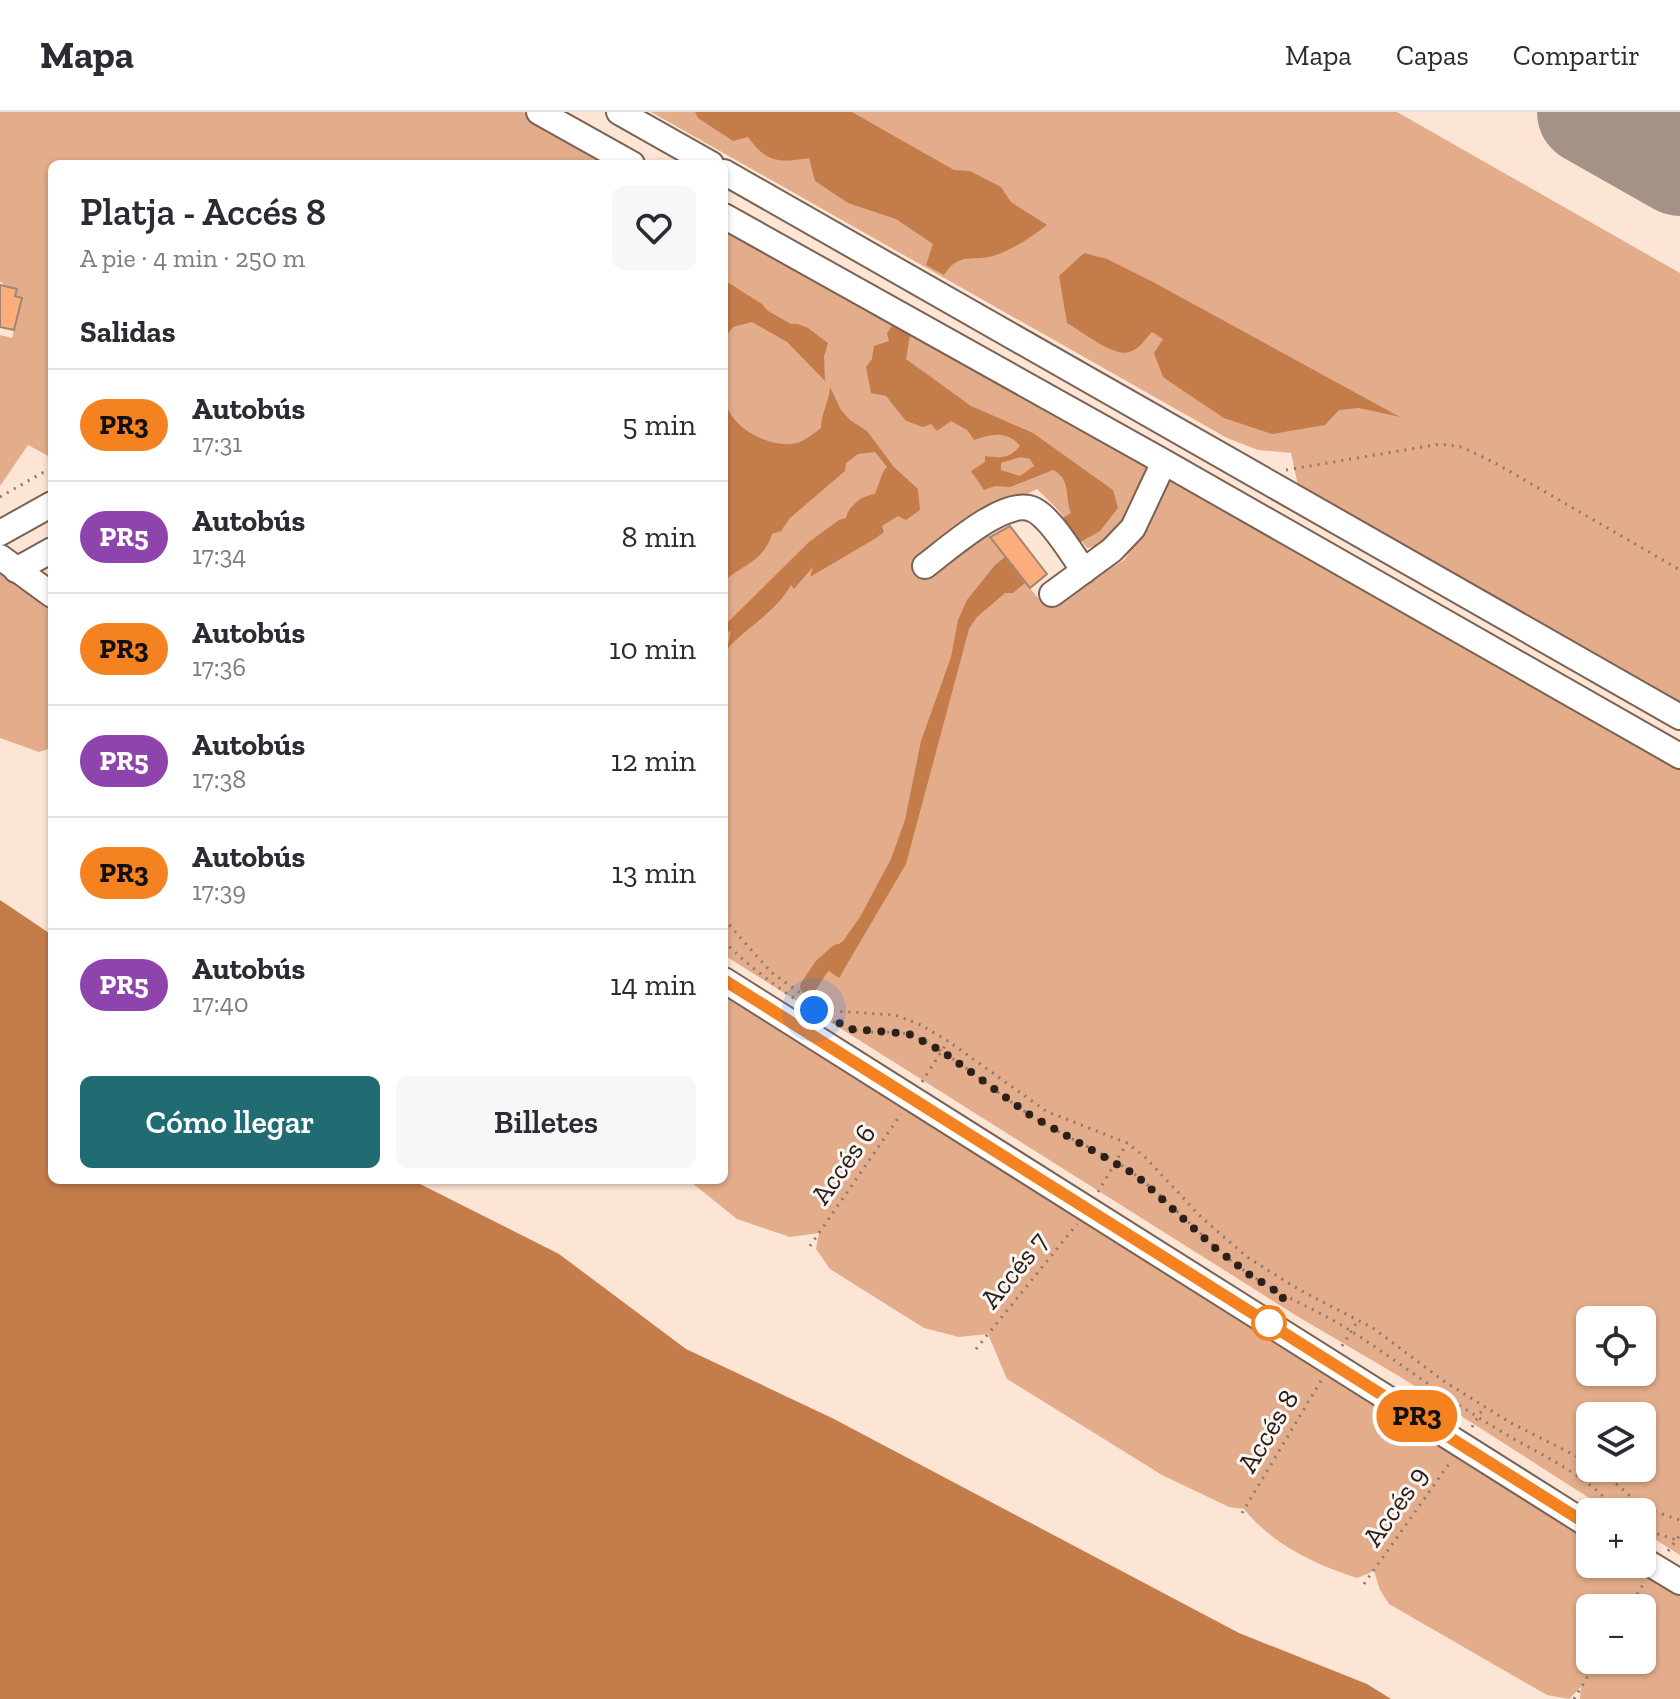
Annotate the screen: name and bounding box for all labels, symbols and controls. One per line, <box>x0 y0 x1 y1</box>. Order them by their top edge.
text: Mapa <box>40 32 134 78</box>
text: Mapa <box>1285 39 1352 72</box>
text: Capas <box>1396 39 1469 72</box>
text: Compartir <box>1513 39 1640 72</box>
button: heart <box>612 186 696 270</box>
text: Platja - Accés 8 <box>80 189 326 235</box>
text: A pie · 4 min · 250 m <box>80 242 305 274</box>
text: Salidas <box>80 314 175 350</box>
text: Autobús <box>192 391 305 427</box>
text: 5 min <box>622 407 696 443</box>
text: PR3 <box>99 408 149 441</box>
text: 17:31 <box>192 427 242 459</box>
text: Autobús <box>192 503 305 539</box>
text: 8 min <box>622 519 696 555</box>
text: PR5 <box>99 520 149 553</box>
text: 17:34 <box>192 539 246 571</box>
text: Autobús <box>192 615 305 651</box>
text: 10 min <box>609 631 696 667</box>
text: PR3 <box>99 632 149 665</box>
text: 17:36 <box>192 651 246 683</box>
text: Autobús <box>192 727 305 763</box>
text: 12 min <box>611 743 696 779</box>
text: PR5 <box>99 744 149 777</box>
text: 17:38 <box>192 763 246 795</box>
text: Autobús <box>192 839 305 875</box>
text: 13 min <box>611 855 696 891</box>
text: PR3 <box>99 856 149 889</box>
text: 17:39 <box>192 875 246 907</box>
text: Autobús <box>192 951 305 987</box>
text: 14 min <box>610 967 696 1003</box>
text: PR5 <box>99 968 149 1001</box>
text: 17:40 <box>192 987 249 1019</box>
your location <box>794 990 834 1030</box>
button: Cómo llegar <box>80 1076 380 1168</box>
button: Billetes <box>396 1076 696 1168</box>
street label: Accés 6 <box>804 1118 882 1210</box>
street label: Accés 7 <box>973 1225 1055 1315</box>
unlabelled marker <box>1252 1306 1286 1340</box>
map controls <box>1576 1306 1656 1674</box>
button: locate <box>1576 1306 1656 1386</box>
street label: Accés 8 <box>1231 1384 1305 1478</box>
line badge: PR3 <box>1371 1390 1463 1442</box>
text: PR3 <box>1392 1399 1442 1432</box>
button: layers <box>1576 1402 1656 1482</box>
street label: Accés 9 <box>1356 1460 1434 1552</box>
button: + <box>1576 1498 1656 1578</box>
button: − <box>1576 1594 1656 1674</box>

